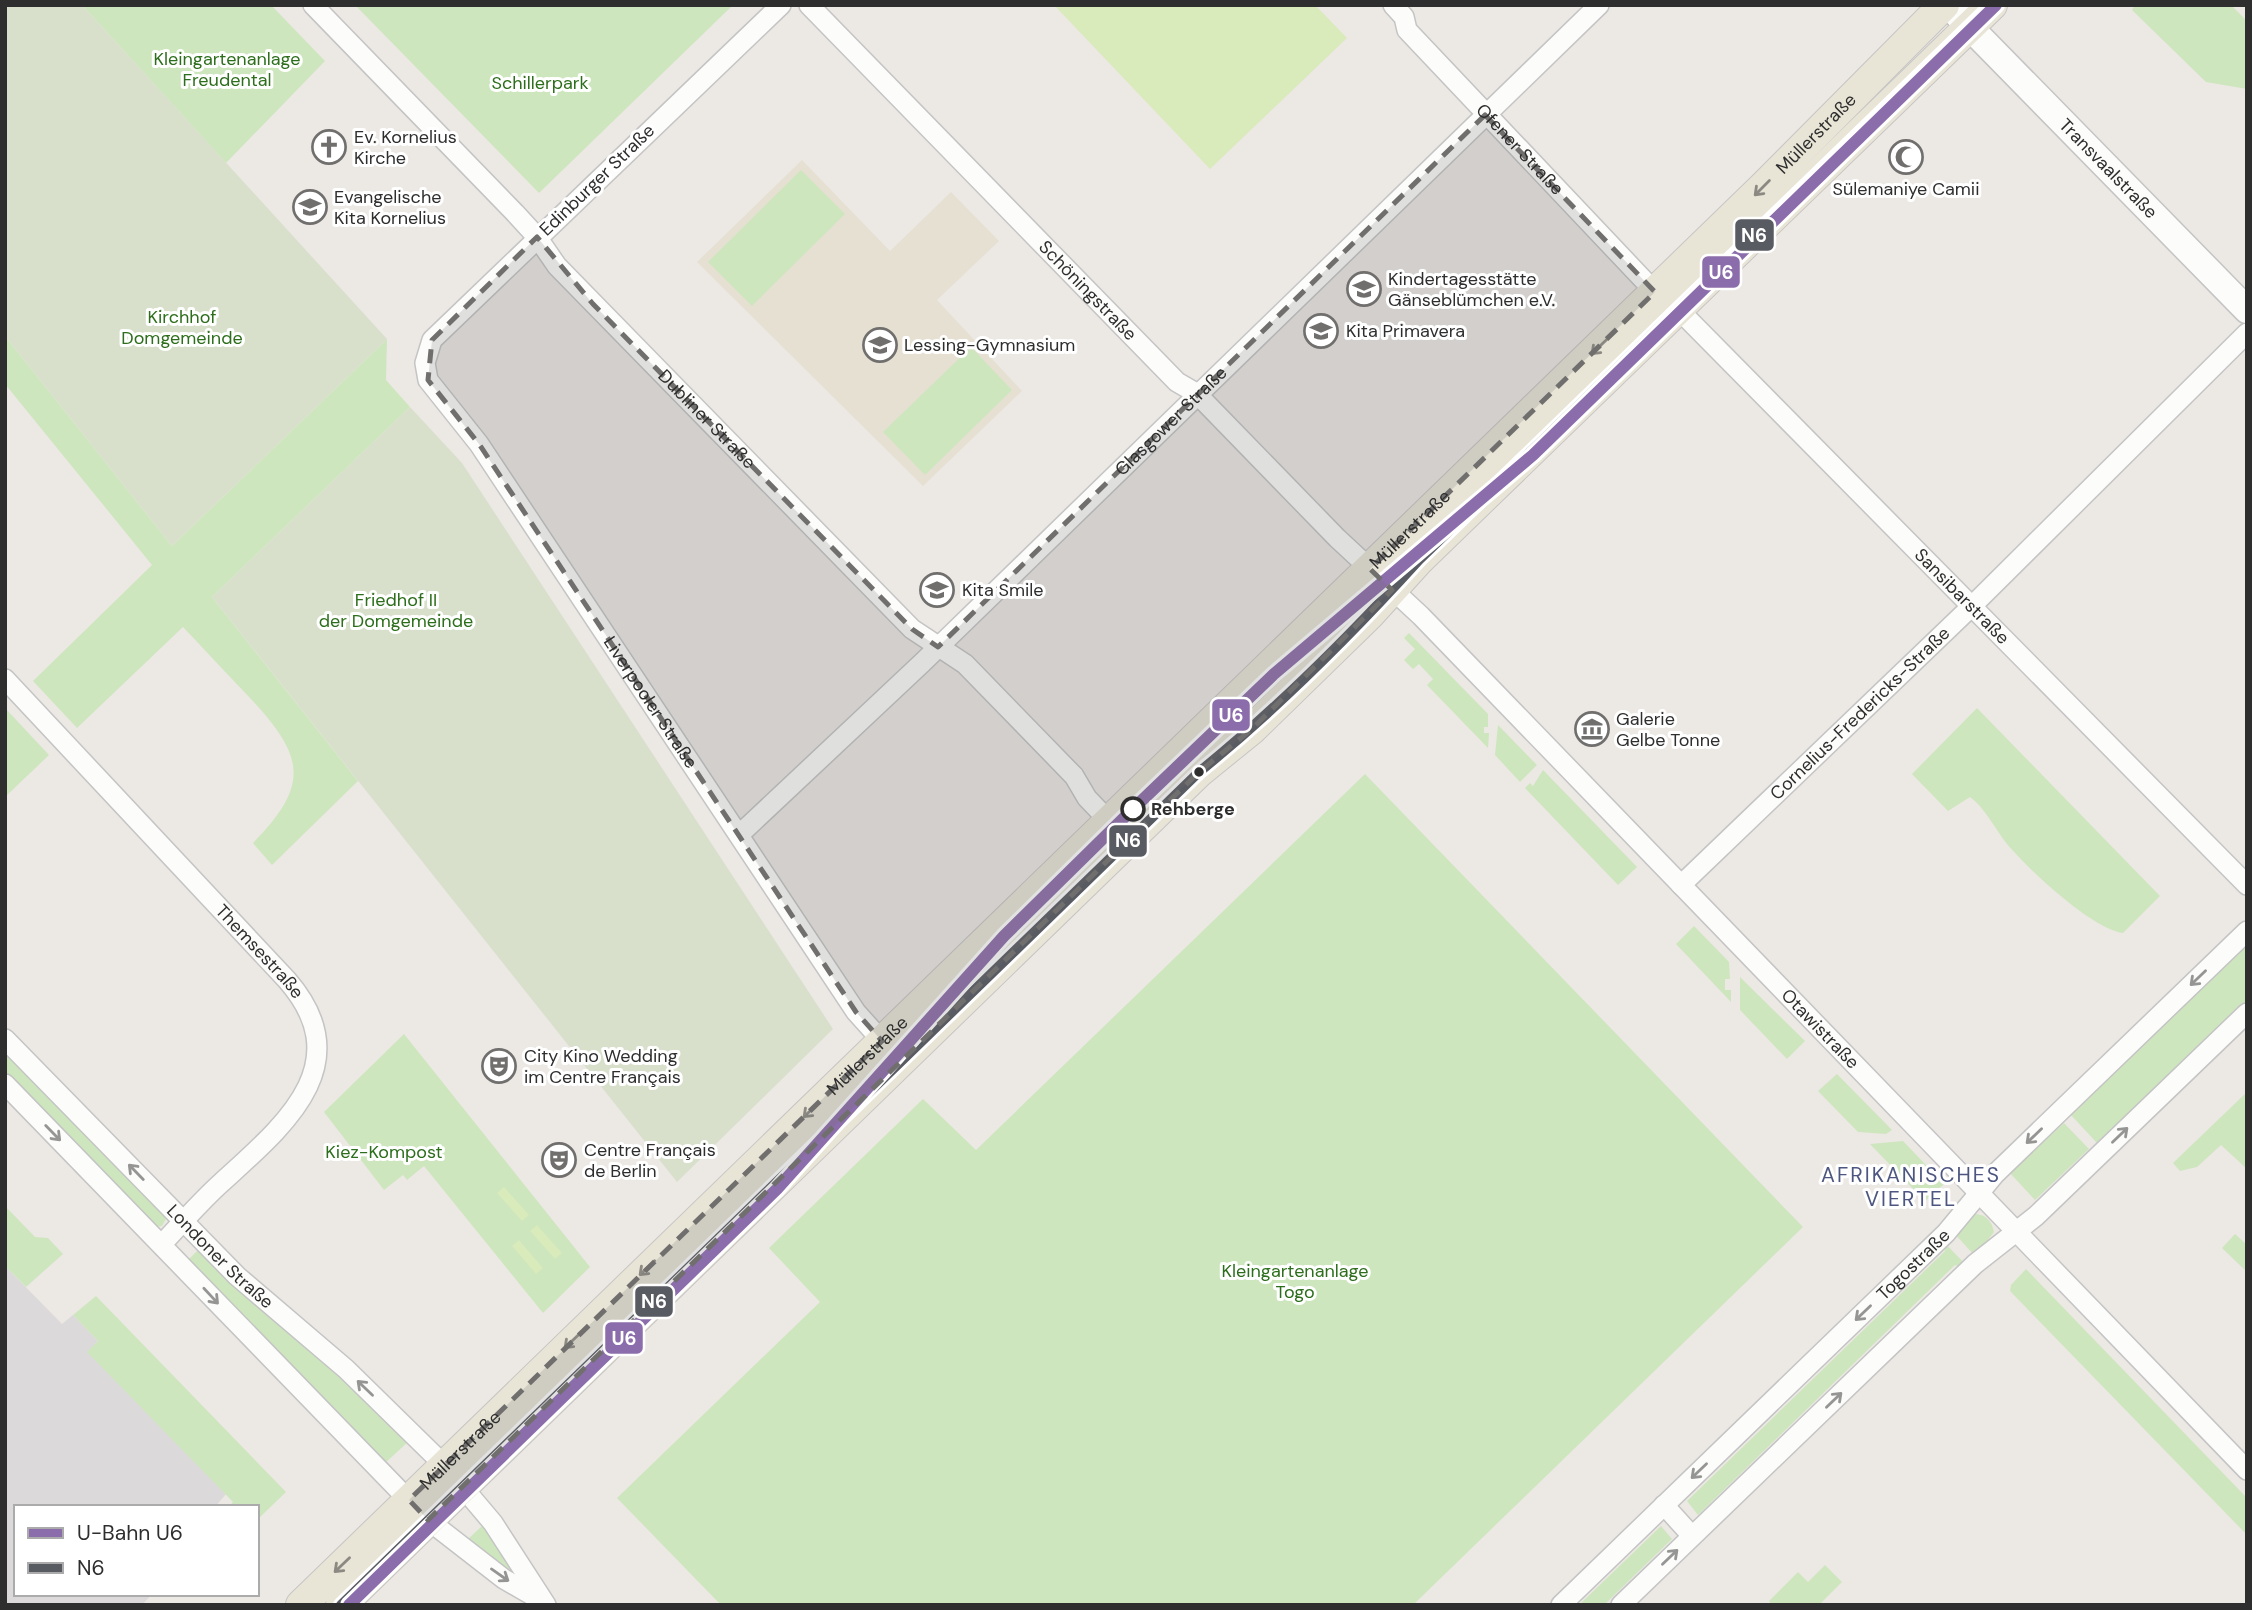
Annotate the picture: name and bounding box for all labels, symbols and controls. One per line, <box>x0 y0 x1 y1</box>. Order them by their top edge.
park label: Kleingartenanlage Freudental <box>153 47 301 92</box>
park label: Schillerpark <box>491 71 589 95</box>
street label: Müllerstraße <box>1771 88 1861 179</box>
street label: Ofener Straße <box>1471 98 1569 200</box>
street label: Transvaalstraße <box>2054 113 2163 224</box>
street label: Edinburger Straße <box>534 119 660 241</box>
place label: Ev. Kornelius Kirche <box>354 125 457 170</box>
church icon: Ev. Kornelius Kirche <box>310 128 348 166</box>
mosque icon: Sülemaniye Camii <box>1887 138 1925 176</box>
place label: Sülemaniye Camii <box>1832 177 1980 201</box>
one-way arrow <box>1754 180 1771 197</box>
place label: Evangelische Kita Kornelius <box>334 185 446 230</box>
school or university icon: Evangelische Kita Kornelius <box>291 188 329 226</box>
line badge: N6 <box>1734 218 1775 252</box>
text: N6 <box>1741 223 1767 248</box>
street label: Schöningstraße <box>1033 235 1142 346</box>
line badge: U6 <box>1701 255 1741 289</box>
text: U6 <box>1708 260 1734 285</box>
place label: Kindertagesstätte Gänseblümchen e.V. <box>1388 267 1555 312</box>
school or university icon: Kindertagesstätte Gänseblümchen e.V. <box>1345 270 1383 308</box>
park label: Kirchhof Domgemeinde <box>121 305 243 350</box>
school or university icon: Kita Primavera <box>1302 312 1340 350</box>
place label: Kita Primavera <box>1346 319 1465 343</box>
school or university icon: Lessing-Gymnasium <box>861 326 899 364</box>
place label: Lessing-Gymnasium <box>904 333 1075 357</box>
one-way arrow <box>1591 338 1608 355</box>
street label: Glasgower Straße <box>1110 361 1232 481</box>
street label: Dubliner Straße <box>653 364 761 474</box>
street label: Müllerstraße <box>1364 484 1456 574</box>
street label: Sansibarstraße <box>1909 543 2015 650</box>
school or university icon: Kita Smile <box>918 571 956 609</box>
place label: Kita Smile <box>962 578 1044 602</box>
park label: Friedhof II der Domgemeinde <box>319 588 473 633</box>
street label: Cornelius-Fredericks-Straße <box>1765 621 1955 805</box>
street label: Liverpooler Straße <box>598 632 703 773</box>
line badge: U6 <box>1211 698 1251 732</box>
text: U6 <box>1218 703 1244 728</box>
place label: Galerie Gelbe Tonne <box>1616 707 1720 752</box>
museum icon: Galerie Gelbe Tonne <box>1573 710 1611 748</box>
unlabelled marker <box>1192 765 1206 779</box>
marker: Rehberge <box>1121 797 1145 821</box>
place label: Rehberge <box>1151 797 1235 821</box>
line badge: N6 <box>1108 824 1148 858</box>
text: N6 <box>1115 828 1141 853</box>
street label: Themsestraße <box>210 899 309 1003</box>
one-way arrow <box>2189 969 2206 986</box>
street label: Otawistraße <box>1776 984 1865 1074</box>
street label: Müllerstraße <box>822 1011 913 1101</box>
place label: City Kino Wedding im Centre Français <box>524 1044 681 1089</box>
theatre icon: City Kino Wedding im Centre Français <box>480 1047 518 1085</box>
one-way arrow <box>803 1102 820 1119</box>
one-way arrow <box>44 1124 61 1141</box>
one-way arrow <box>2111 1127 2128 1144</box>
one-way arrow <box>2026 1128 2043 1145</box>
place label: Centre Français de Berlin <box>584 1138 716 1183</box>
park label: Kiez-Kompost <box>325 1140 443 1164</box>
theatre icon: Centre Français de Berlin <box>540 1141 578 1179</box>
district label: AFRIKANISCHES VIERTEL <box>1821 1161 2001 1213</box>
one-way arrow <box>128 1164 145 1181</box>
street label: Londoner Straße <box>161 1199 279 1314</box>
street label: Togostraße <box>1872 1224 1955 1306</box>
park label: Kleingartenanlage Togo <box>1221 1259 1369 1304</box>
one-way arrow <box>639 1260 656 1277</box>
line badge: N6 <box>634 1285 674 1318</box>
one-way arrow <box>203 1287 219 1305</box>
text: N6 <box>641 1289 667 1314</box>
one-way arrow <box>1855 1304 1872 1321</box>
line badge: U6 <box>604 1321 644 1355</box>
text: U6 <box>611 1326 637 1351</box>
one-way arrow <box>563 1333 581 1349</box>
one-way arrow <box>357 1379 374 1396</box>
one-way arrow <box>1825 1391 1842 1408</box>
street label: Müllerstraße <box>415 1405 506 1495</box>
one-way arrow <box>1691 1462 1708 1479</box>
legend <box>14 1505 259 1596</box>
text: U-Bahn U6 <box>77 1519 183 1547</box>
one-way arrow <box>1661 1549 1678 1566</box>
text: N6 <box>77 1554 105 1582</box>
one-way arrow <box>334 1556 351 1573</box>
one-way arrow <box>490 1568 509 1582</box>

